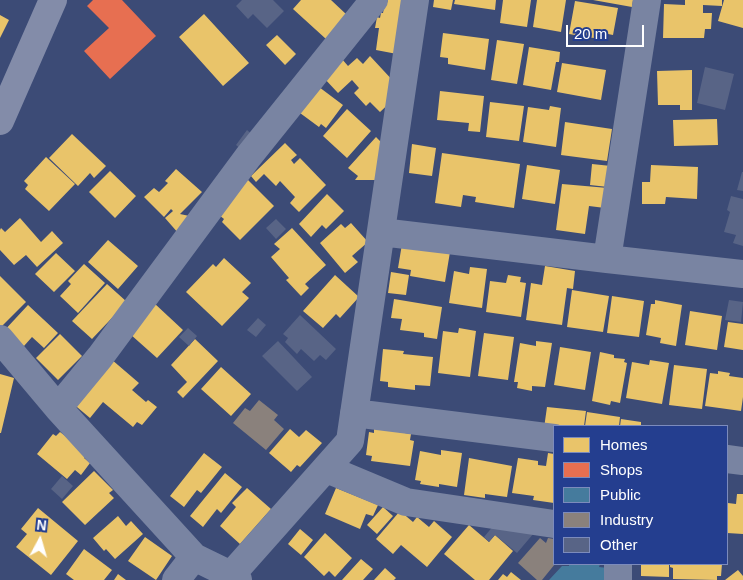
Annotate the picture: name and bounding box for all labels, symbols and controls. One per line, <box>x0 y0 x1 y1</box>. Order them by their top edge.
scale bar <box>568 15 646 47</box>
text: 20 m <box>574 25 607 42</box>
legend <box>553 425 728 565</box>
text: Homes <box>600 436 648 453</box>
text: Shops <box>600 461 643 478</box>
text: Public <box>600 486 641 503</box>
text: Industry <box>600 511 653 528</box>
north arrow <box>15 515 65 565</box>
text: N <box>36 517 47 534</box>
text: Other <box>600 536 638 553</box>

